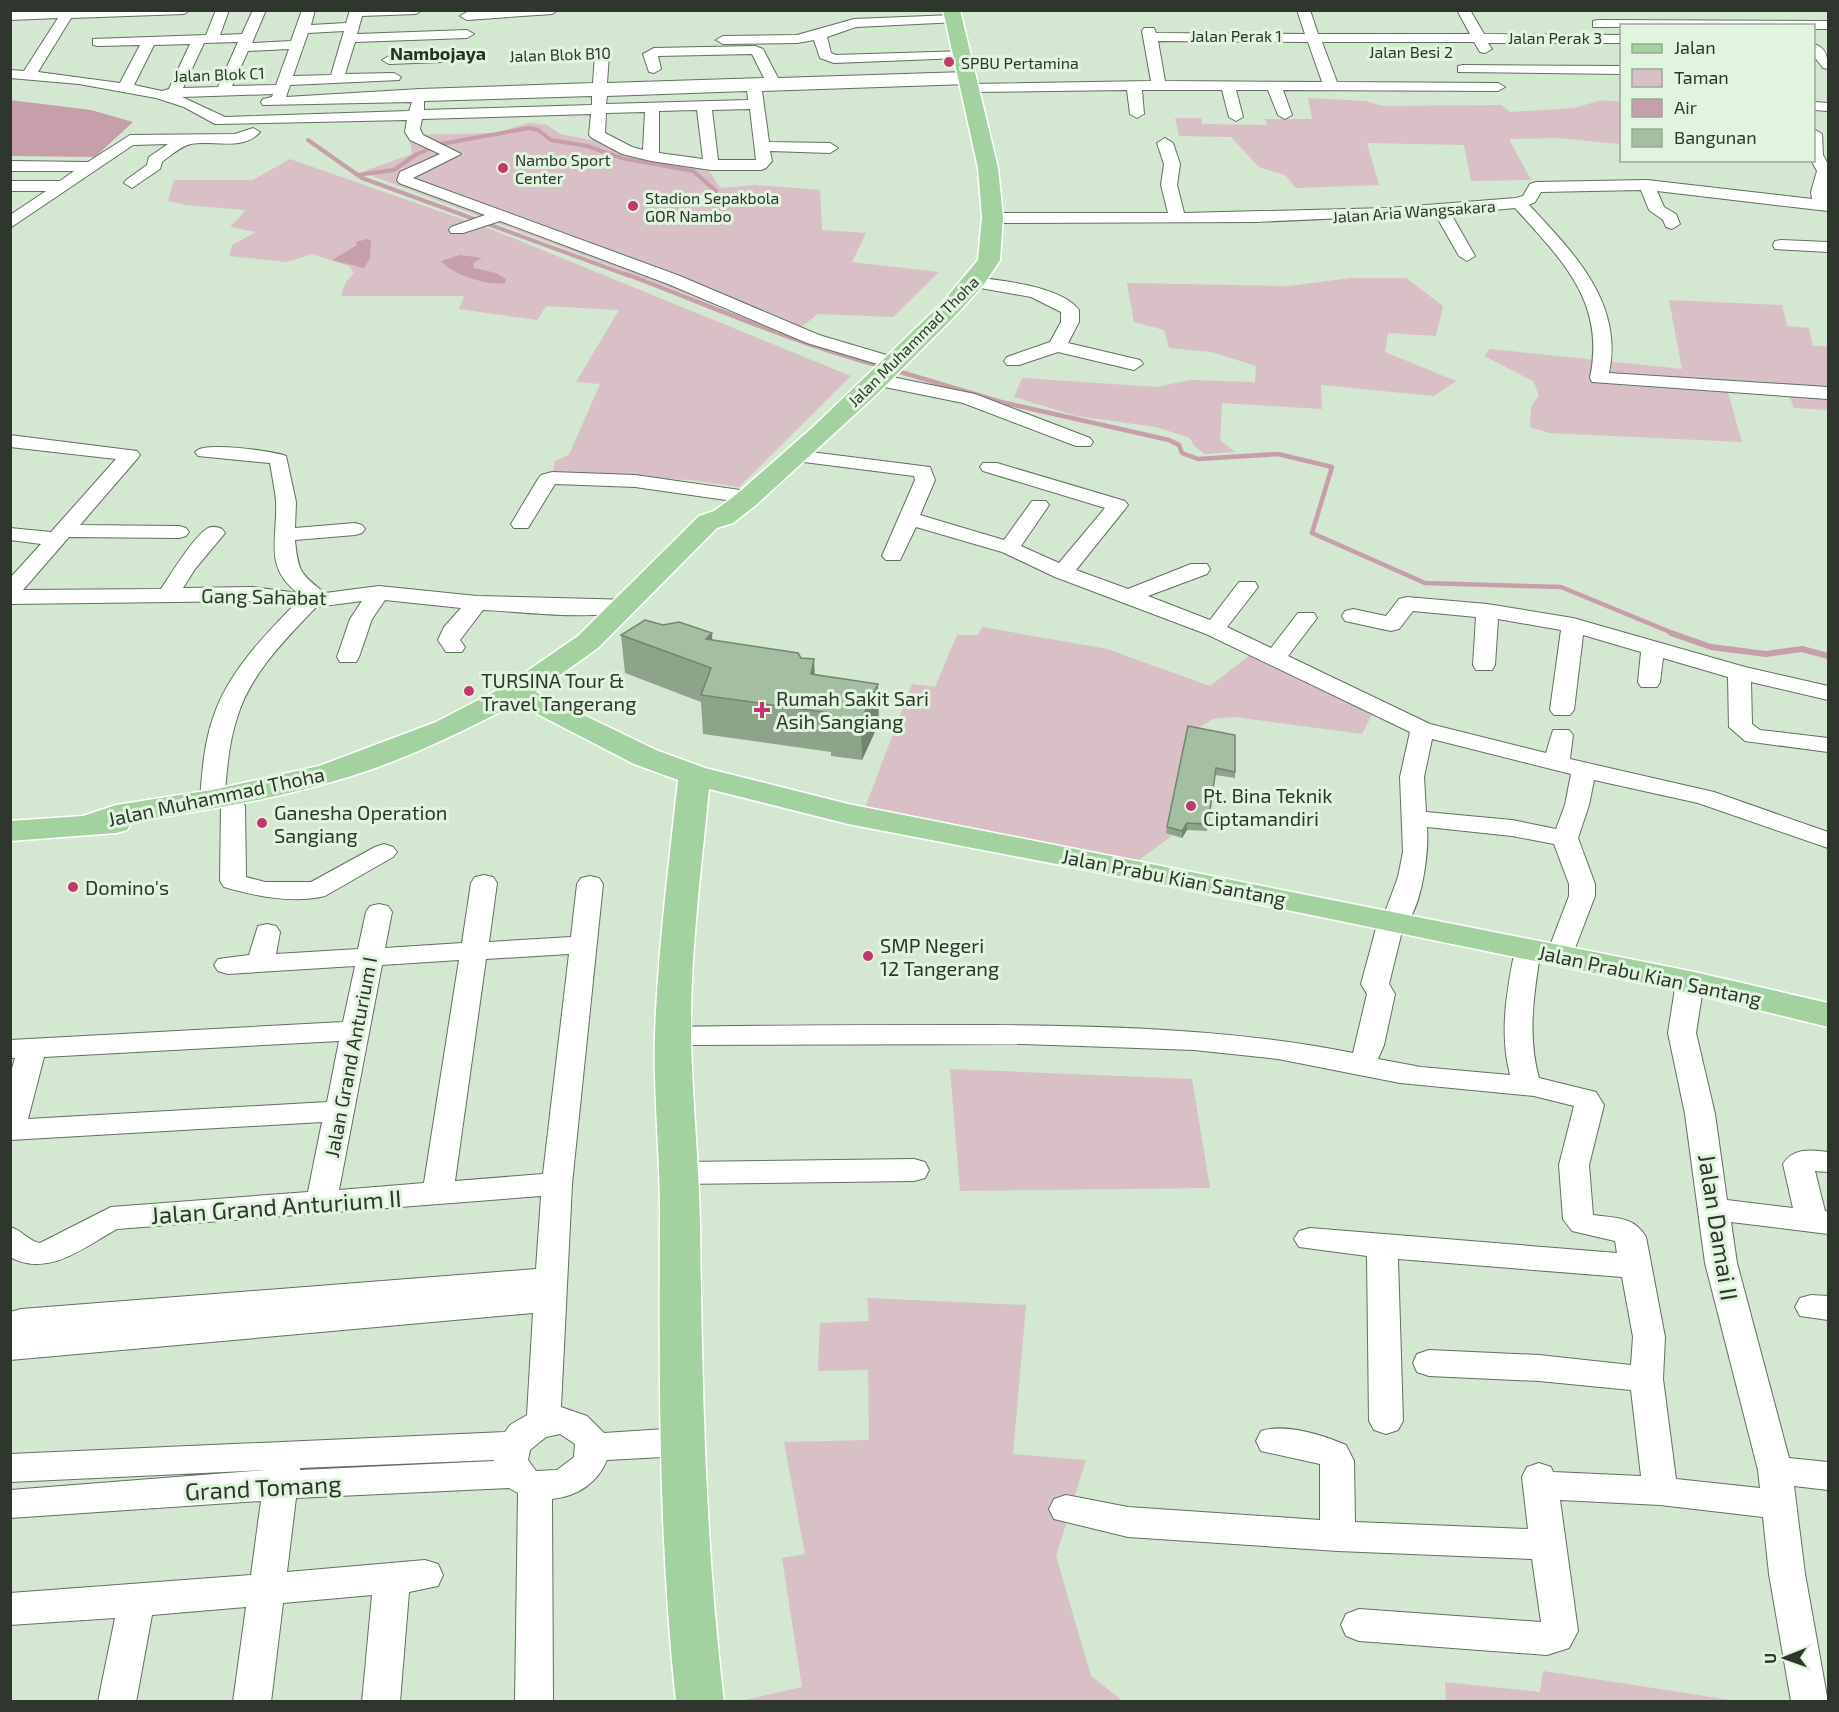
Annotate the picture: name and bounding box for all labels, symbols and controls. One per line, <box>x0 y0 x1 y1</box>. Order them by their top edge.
legend <box>1620 24 1815 162</box>
street label: Jalan Perak 1 <box>1190 26 1282 45</box>
street label: Jalan Perak 3 <box>1508 28 1602 47</box>
text: Jalan <box>1674 36 1716 58</box>
district label: Nambojaya <box>390 42 486 64</box>
street label: Jalan Besi 2 <box>1369 42 1453 61</box>
street label: Jalan Blok B10 <box>509 43 611 65</box>
place label: SPBU Pertamina <box>961 53 1079 72</box>
marker: SPBU Pertamina <box>942 55 956 69</box>
street label: Jalan Blok C1 <box>173 63 265 85</box>
text: Taman <box>1674 66 1729 88</box>
text: Air <box>1674 96 1697 118</box>
text: Bangunan <box>1674 126 1757 148</box>
place label: Nambo Sport Center <box>515 150 611 187</box>
marker: Nambo Sport Center <box>496 161 510 175</box>
place label: Stadion Sepakbola GOR Nambo <box>645 188 779 225</box>
street label: Jalan Aria Wangsakara <box>1332 196 1496 226</box>
marker: Stadion Sepakbola GOR Nambo <box>626 199 640 213</box>
street label: Jalan Muhammad Thoha <box>844 272 982 410</box>
street label: Gang Sahabat <box>201 583 327 609</box>
place label: TURSINA Tour & Travel Tangerang <box>481 668 636 715</box>
marker: TURSINA Tour & Travel Tangerang <box>462 684 476 698</box>
place label: Rumah Sakit Sari Asih Sangiang <box>776 686 929 733</box>
marker: Rumah Sakit Sari Asih Sangiang <box>753 701 771 719</box>
street label: Jalan Muhammad Thoha <box>105 761 327 831</box>
place label: Pt. Bina Teknik Ciptamandiri <box>1203 783 1332 830</box>
marker: Pt. Bina Teknik Ciptamandiri <box>1184 799 1198 813</box>
place label: Ganesha Operation Sangiang <box>274 800 447 847</box>
marker: Ganesha Operation Sangiang <box>255 816 269 830</box>
street label: Jalan Prabu Kian Santang <box>1060 843 1288 911</box>
place label: Domino's <box>85 875 169 899</box>
marker: Domino's <box>66 880 80 894</box>
place label: SMP Negeri 12 Tangerang <box>880 933 999 980</box>
street label: Jalan Prabu Kian Santang <box>1536 940 1764 1010</box>
marker: SMP Negeri 12 Tangerang <box>861 949 875 963</box>
street label: Jalan Grand Anturium I <box>319 955 381 1159</box>
street label: Jalan Damai II <box>1693 1152 1745 1302</box>
street label: Jalan Grand Anturium II <box>150 1183 402 1229</box>
street label: Grand Tomang <box>184 1468 342 1506</box>
north arrow <box>1755 1628 1815 1688</box>
text: U <box>1760 1653 1779 1664</box>

